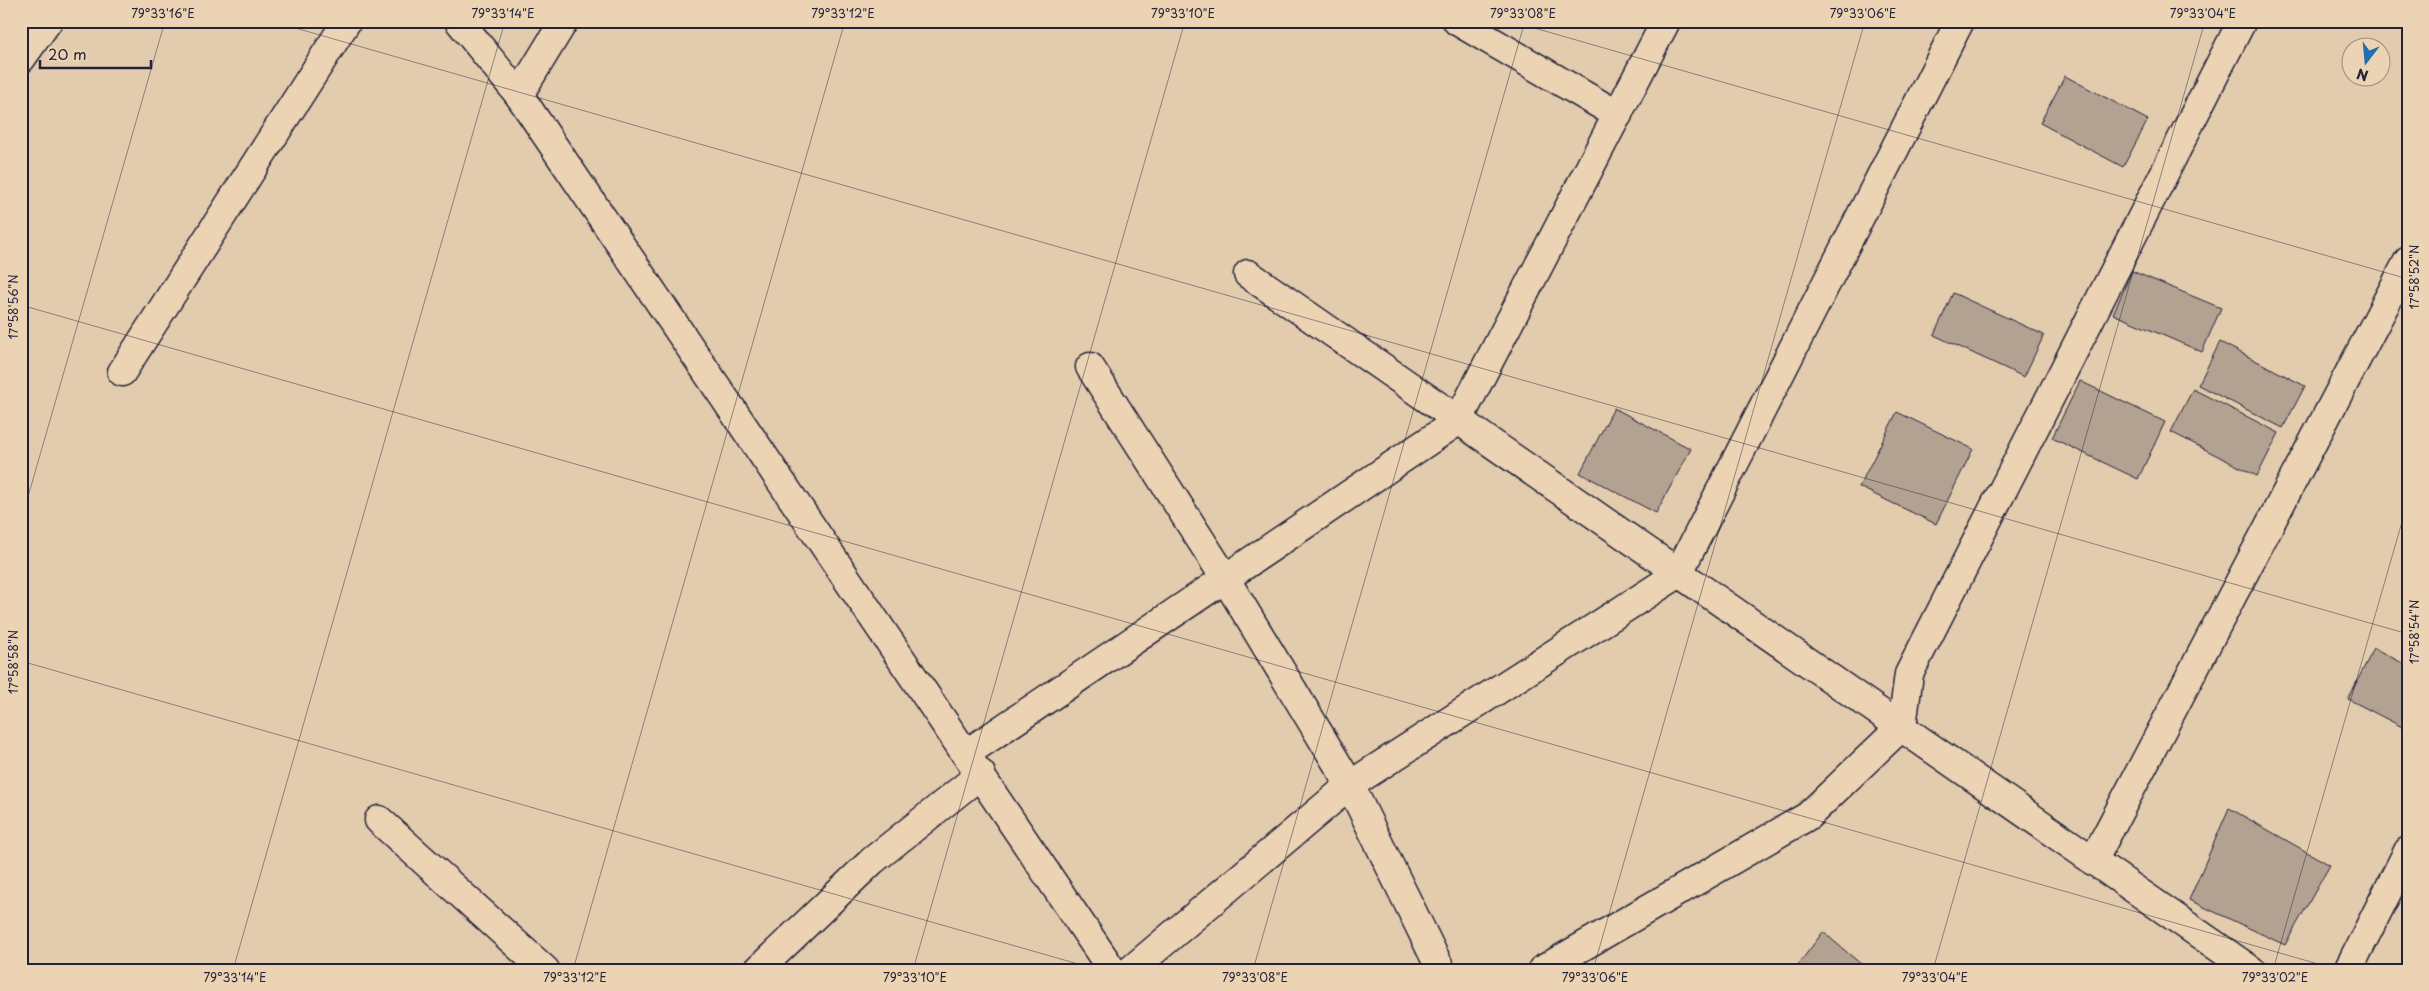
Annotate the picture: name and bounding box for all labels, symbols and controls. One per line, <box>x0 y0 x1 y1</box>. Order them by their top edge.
text: 79°33'16"E <box>131 4 195 22</box>
text: 79°33'14"E <box>471 4 535 22</box>
text: 79°33'12"E <box>811 4 875 22</box>
text: 79°33'10"E <box>1151 4 1215 22</box>
text: 79°33'08"E <box>1490 4 1556 22</box>
text: 79°33'06"E <box>1830 4 1896 22</box>
text: 79°33'04"E <box>2170 4 2236 22</box>
scale bar <box>40 38 151 70</box>
north arrow <box>2342 38 2392 88</box>
text: 20 m <box>48 42 87 65</box>
text: N <box>2354 63 2371 87</box>
text: 17°58'52"N <box>2405 245 2423 309</box>
text: 17°58'56"N <box>4 274 22 340</box>
text: 17°58'54"N <box>2405 600 2423 664</box>
text: 17°58'58"N <box>4 630 22 694</box>
text: 79°33'14"E <box>203 968 267 986</box>
text: 79°33'12"E <box>543 968 607 986</box>
text: 79°33'10"E <box>883 968 947 986</box>
text: 79°33'08"E <box>1222 968 1288 986</box>
text: 79°33'06"E <box>1562 968 1628 986</box>
text: 79°33'04"E <box>1902 968 1968 986</box>
text: 79°33'02"E <box>2242 968 2308 986</box>

